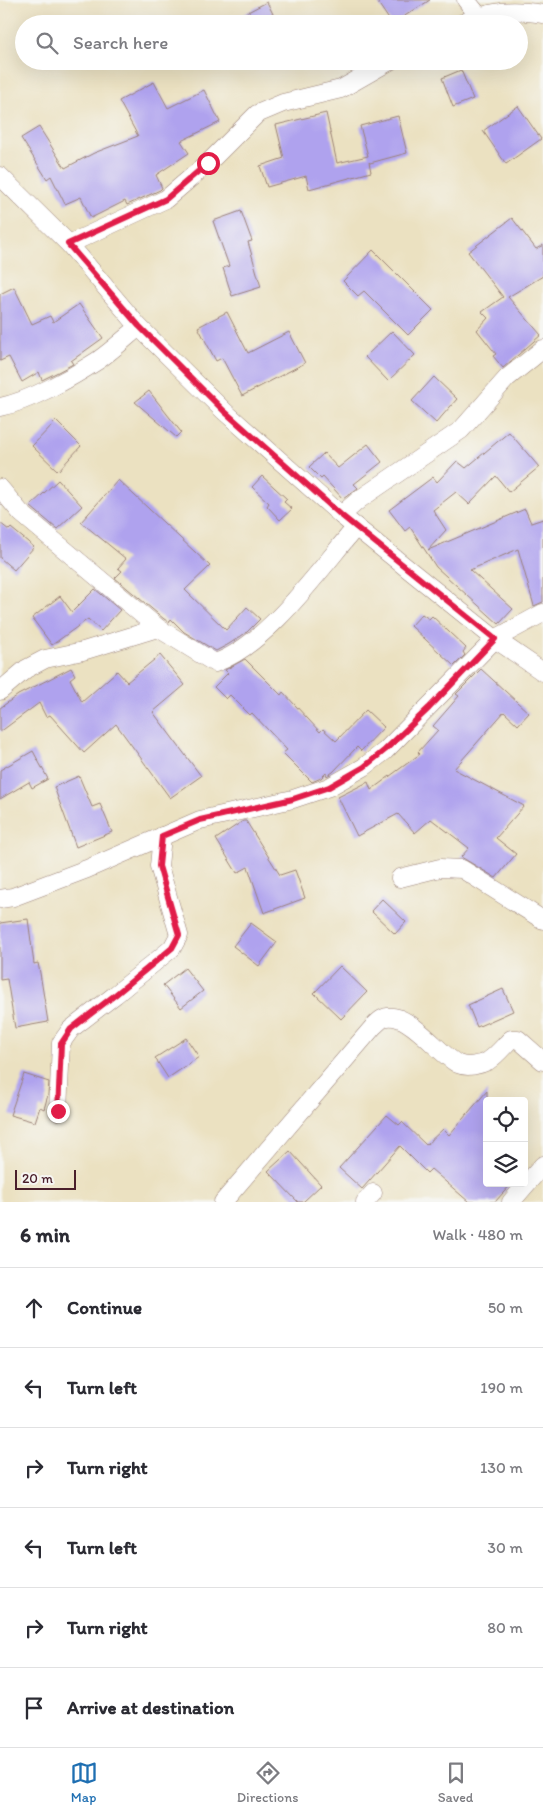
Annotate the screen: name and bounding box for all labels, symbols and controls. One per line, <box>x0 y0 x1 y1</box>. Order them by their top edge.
search box <box>15 15 528 70</box>
icon: search <box>33 29 61 57</box>
text: Search here <box>73 31 168 54</box>
route start <box>197 152 220 175</box>
map controls <box>483 1097 528 1187</box>
button: locate <box>483 1097 528 1142</box>
route end <box>47 1100 70 1123</box>
button: layers <box>483 1142 528 1187</box>
scale bar <box>15 1167 76 1190</box>
text: 20 m <box>22 1170 53 1187</box>
text: 6 min <box>20 1222 70 1247</box>
text: Walk · 480 m <box>433 1225 523 1244</box>
icon: ahead <box>20 1294 48 1322</box>
text: Continue <box>67 1296 142 1319</box>
text: 50 m <box>488 1298 523 1317</box>
icon: left <box>20 1374 48 1402</box>
text: Turn left <box>67 1376 137 1399</box>
text: 190 m <box>480 1378 523 1397</box>
icon: right <box>20 1454 48 1482</box>
text: Turn right <box>67 1456 148 1479</box>
text: 130 m <box>480 1458 523 1477</box>
icon: left <box>20 1534 48 1562</box>
text: Turn left <box>67 1536 137 1559</box>
text: 30 m <box>487 1538 523 1557</box>
icon: right <box>20 1614 48 1642</box>
text: Turn right <box>67 1616 148 1639</box>
text: 80 m <box>487 1618 523 1637</box>
icon: arrive <box>20 1694 48 1722</box>
text: Arrive at destination <box>67 1696 234 1719</box>
tab: Map <box>70 1759 98 1806</box>
tab: Directions <box>237 1759 298 1806</box>
tab: Saved <box>438 1759 473 1806</box>

